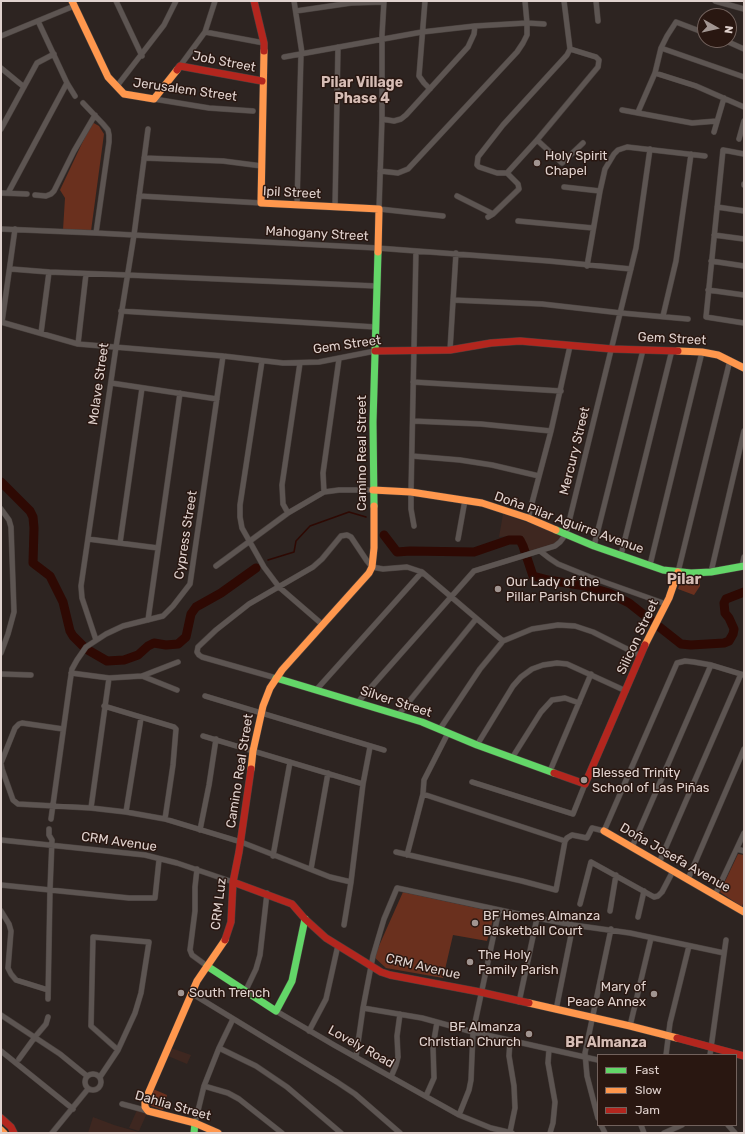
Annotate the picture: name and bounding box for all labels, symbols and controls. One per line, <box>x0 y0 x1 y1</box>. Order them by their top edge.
north arrow <box>697 8 737 48</box>
text: N <box>721 25 735 34</box>
street label: Job Street <box>191 48 257 76</box>
street label: Jerusalem Street <box>132 75 238 105</box>
district label: Pilar Village Phase 4 <box>321 75 403 108</box>
place label: Holy Spirit Chapel <box>545 148 607 179</box>
marker: Holy Spirit Chapel <box>532 158 542 168</box>
street label: Ipil Street <box>262 184 322 202</box>
street label: Mahogany Street <box>265 224 369 244</box>
street label: Gem Street <box>637 329 707 349</box>
street label: Gem Street <box>312 333 382 357</box>
street label: Molave Street <box>86 342 112 426</box>
street label: Camino Real Street <box>354 395 370 511</box>
street label: Mercury Street <box>557 405 593 497</box>
street label: Cypress Street <box>171 489 201 581</box>
street label: Doña Pilar Aguirre Avenue <box>492 489 646 557</box>
district label: Pilar <box>667 571 701 589</box>
place label: Our Lady of the Pillar Parish Church <box>506 574 625 605</box>
marker: Our Lady of the Pillar Parish Church <box>493 584 503 594</box>
street label: Silicon Street <box>614 597 662 677</box>
street label: Silver Street <box>358 683 434 721</box>
street label: Camino Real Street <box>223 713 257 829</box>
place label: Blessed Trinity School of Las Piñas <box>592 765 710 796</box>
marker: Blessed Trinity School of Las Piñas <box>579 775 589 785</box>
street label: Doña Josefa Avenue <box>617 820 733 896</box>
street label: CRM Avenue <box>80 829 158 855</box>
street label: CRM Luz <box>208 877 230 931</box>
place label: BF Homes Almanza Basketball Court <box>483 908 600 939</box>
marker: BF Homes Almanza Basketball Court <box>470 918 480 928</box>
place label: The Holy Family Parish <box>478 947 559 978</box>
street label: CRM Avenue <box>384 951 462 983</box>
marker: The Holy Family Parish <box>465 957 475 967</box>
place label: Mary of Peace Annex <box>567 979 646 1010</box>
place label: South Trench <box>189 985 270 1001</box>
marker: South Trench <box>176 988 186 998</box>
marker: Mary of Peace Annex <box>649 989 659 999</box>
place label: BF Almanza Christian Church <box>419 1019 521 1050</box>
street label: Lovely Road <box>325 1022 397 1072</box>
marker: BF Almanza Christian Church <box>524 1029 534 1039</box>
district label: BF Almanza <box>565 1035 647 1051</box>
legend <box>597 1054 737 1126</box>
text: Fast <box>635 1063 659 1077</box>
text: Slow <box>635 1083 662 1097</box>
street label: Dahlia Street <box>133 1088 213 1124</box>
text: Jam <box>635 1103 660 1117</box>

